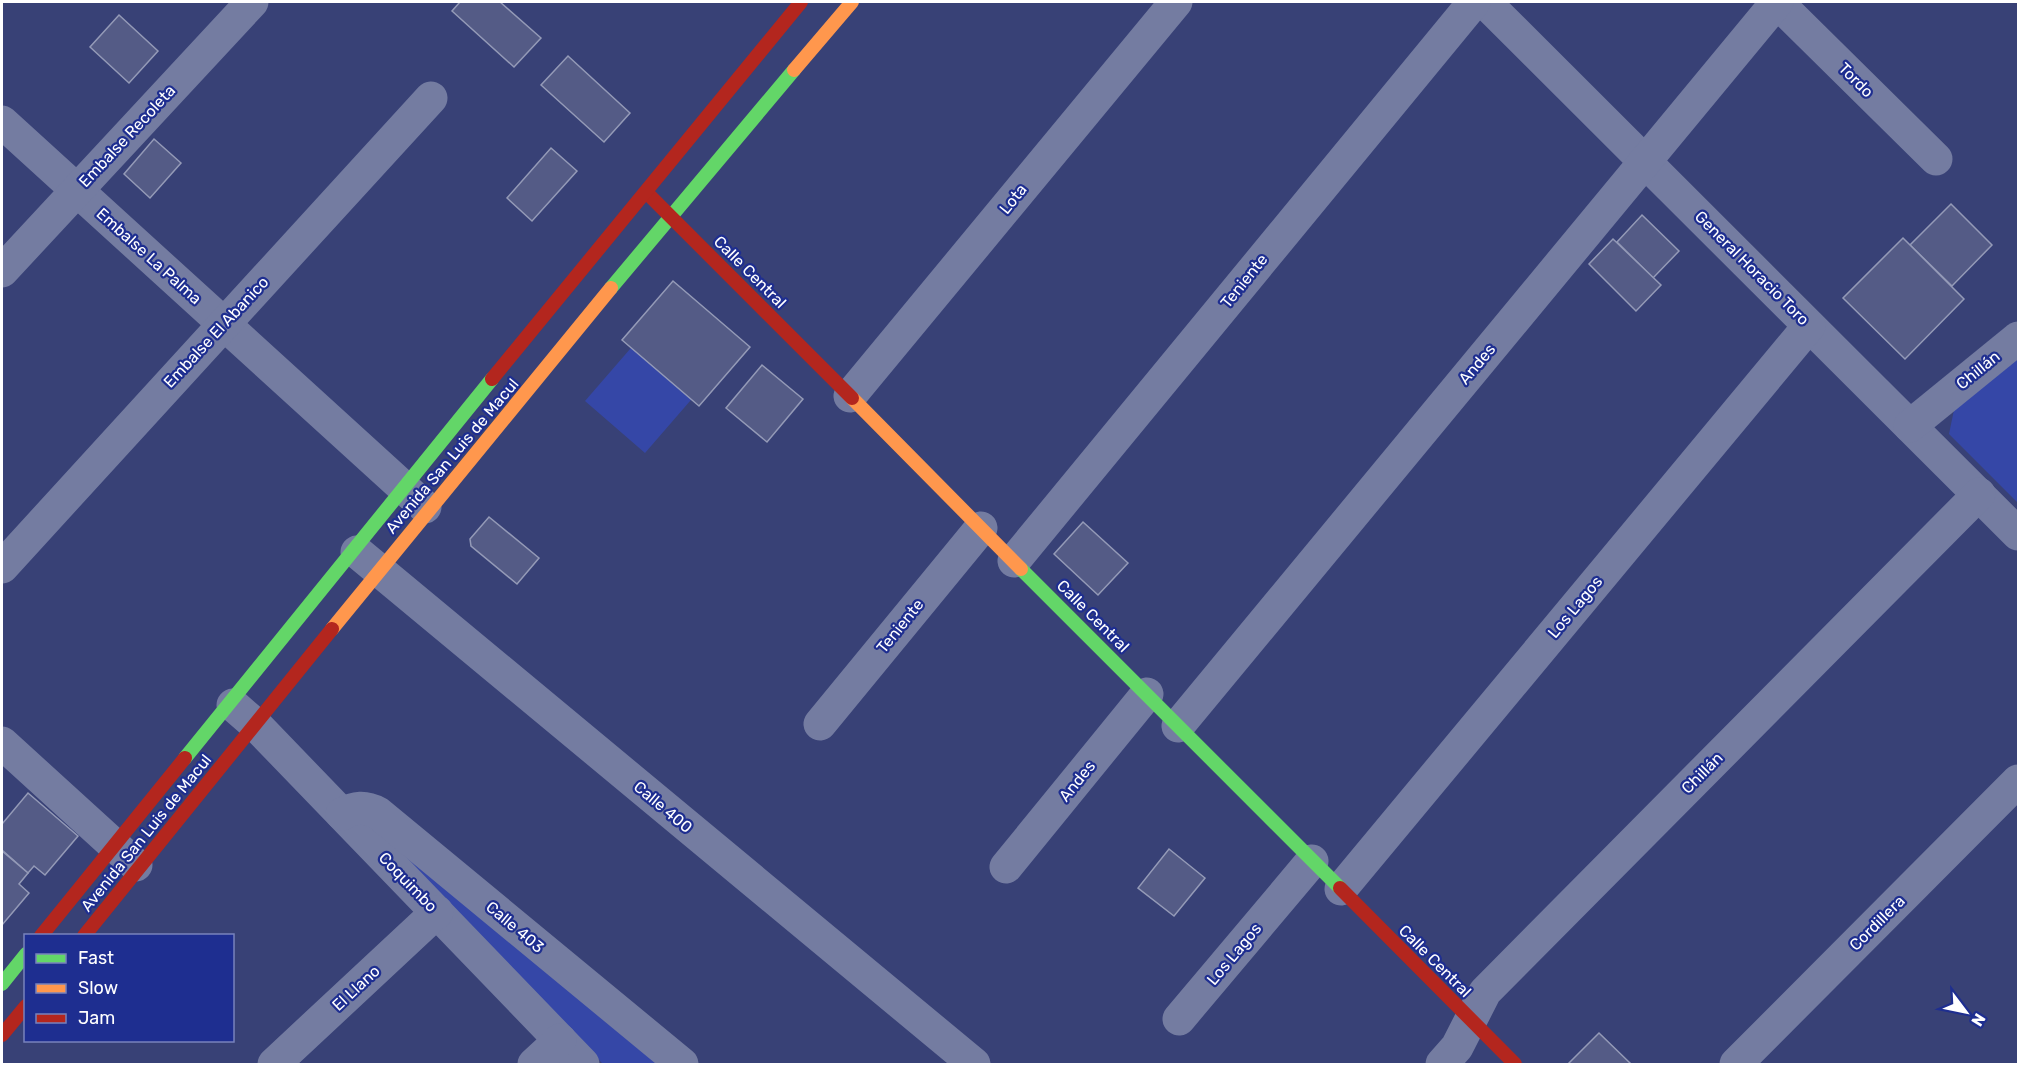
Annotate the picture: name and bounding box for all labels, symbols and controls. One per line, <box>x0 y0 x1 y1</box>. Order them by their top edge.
street label: Tordo <box>1835 59 1877 101</box>
street label: Embalse Recoleta <box>75 81 179 191</box>
street label: Lota <box>995 180 1031 218</box>
street label: Embalse La Palma <box>93 204 205 308</box>
street label: General Horacio Toro <box>1691 207 1813 329</box>
street label: Calle Central <box>710 232 790 312</box>
street label: Teniente <box>1216 250 1272 312</box>
street label: Embalse El Abanico <box>160 273 272 391</box>
street label: Andes <box>1455 340 1499 388</box>
street label: Chillán <box>1952 347 2004 393</box>
street label: Avenida San Luis de Macul <box>382 375 522 537</box>
street label: Los Lagos <box>1544 572 1606 642</box>
street label: Calle Central <box>1053 576 1133 656</box>
street label: Teniente <box>872 595 928 657</box>
street label: Chillán <box>1677 748 1727 798</box>
street label: Avenida San Luis de Macul <box>77 751 215 915</box>
street label: Andes <box>1055 757 1099 805</box>
street label: Calle 400 <box>630 777 696 837</box>
street label: Coquimbo <box>375 848 441 916</box>
street label: Cordillera <box>1845 891 1909 955</box>
street label: Calle 403 <box>482 897 548 957</box>
street label: Los Lagos <box>1203 919 1265 989</box>
street label: Calle Central <box>1395 921 1475 1001</box>
legend <box>24 934 234 1042</box>
text: Fast <box>78 947 114 969</box>
street label: El Llano <box>328 961 384 1015</box>
text: Slow <box>78 977 118 999</box>
north arrow <box>1936 982 1996 1042</box>
text: Jam <box>78 1007 115 1029</box>
text: N <box>1967 1010 1989 1030</box>

